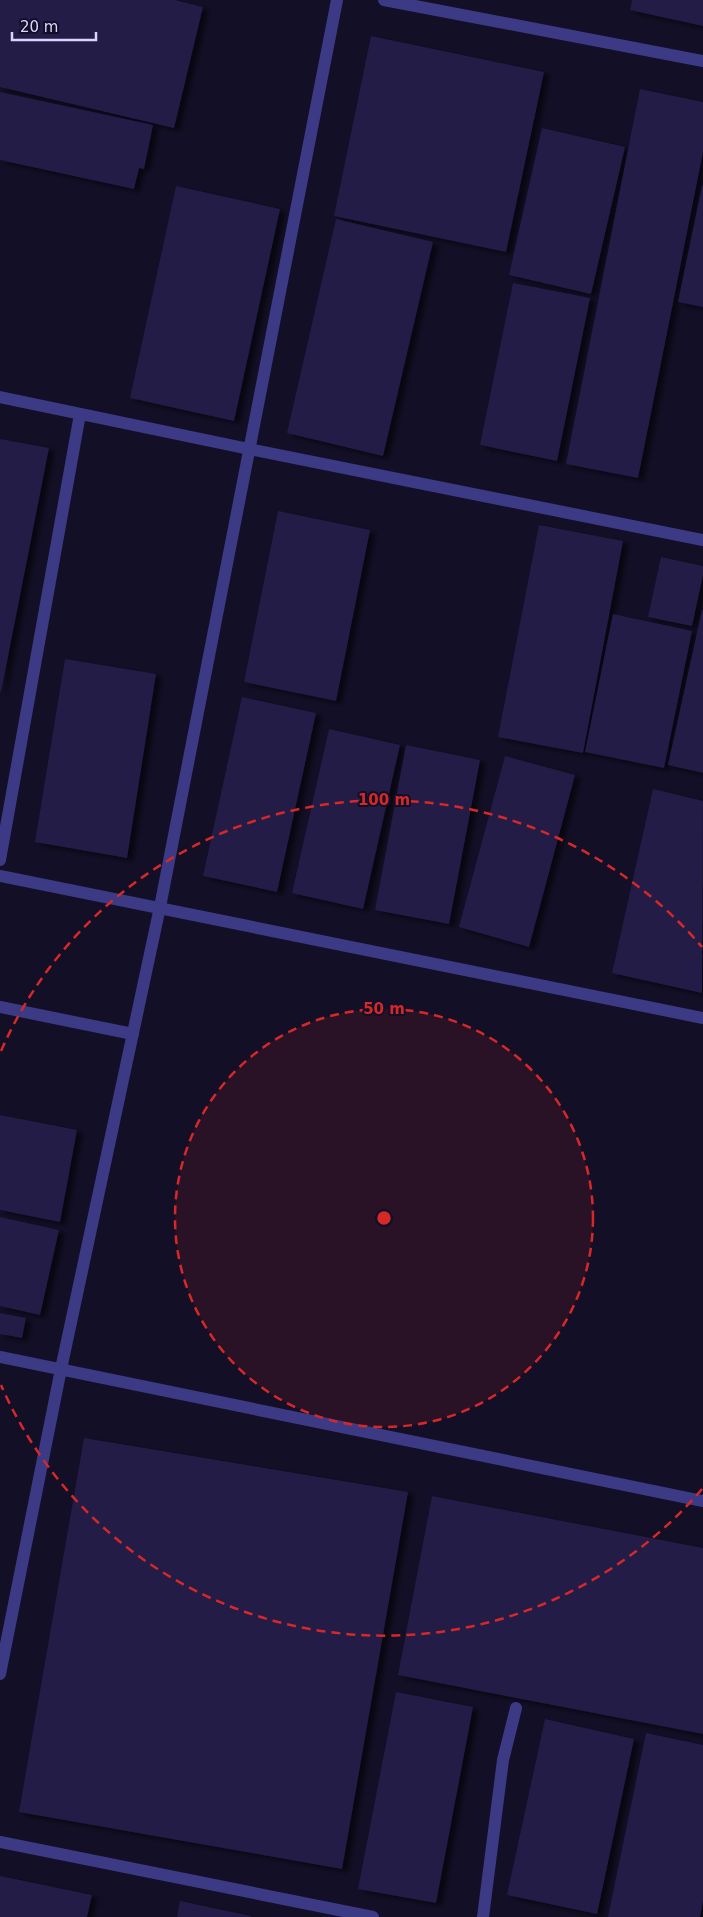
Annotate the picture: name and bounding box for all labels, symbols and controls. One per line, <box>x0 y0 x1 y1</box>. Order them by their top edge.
scale bar <box>12 10 96 42</box>
text: 20 m <box>20 18 58 36</box>
text: 100 m <box>358 791 410 809</box>
text: 50 m <box>363 1000 405 1018</box>
centre of rings <box>375 1209 393 1227</box>

